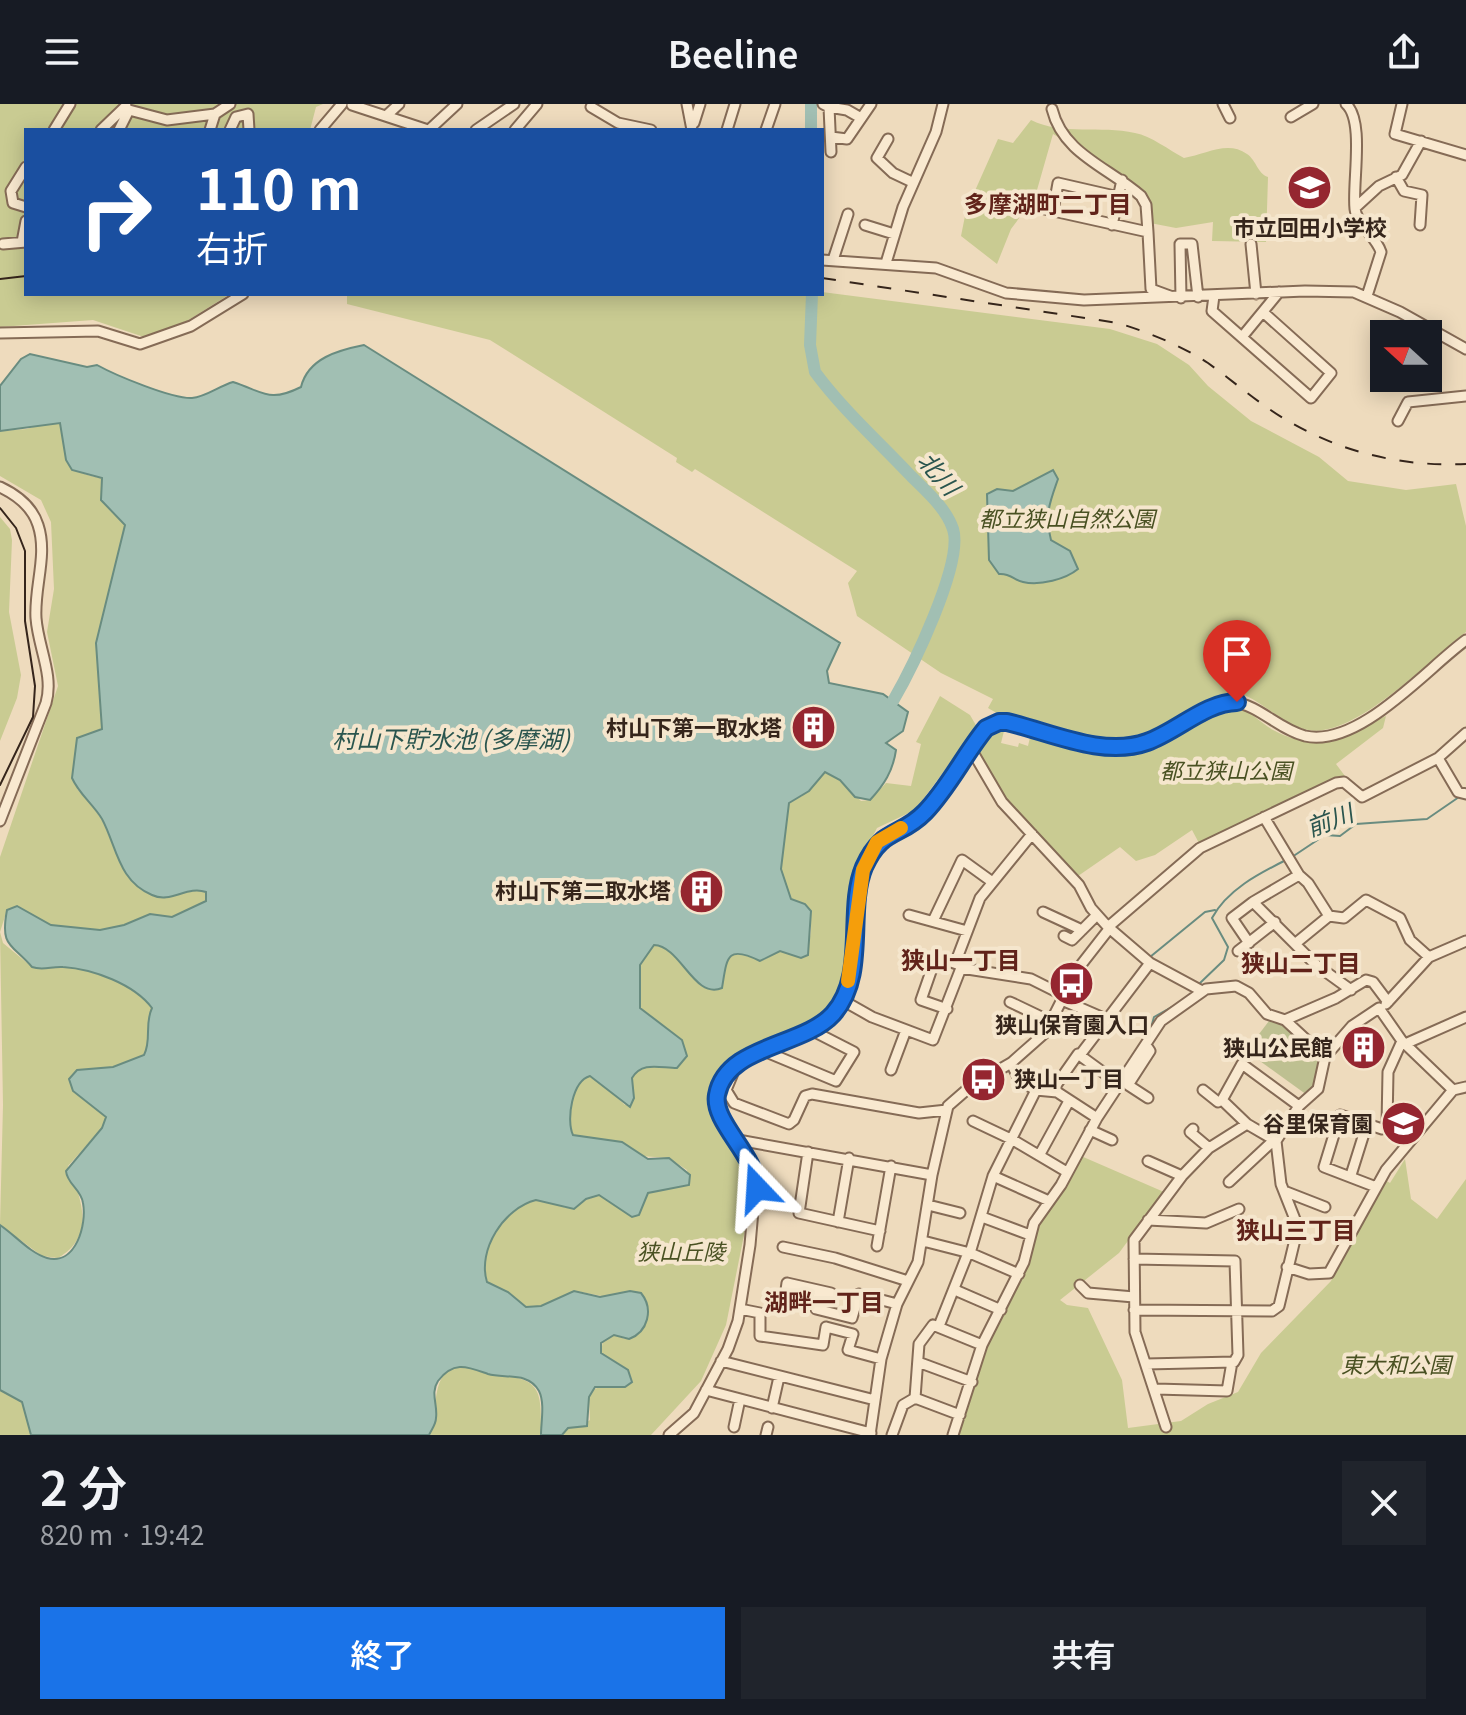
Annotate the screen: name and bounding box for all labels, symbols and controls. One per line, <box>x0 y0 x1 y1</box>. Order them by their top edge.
text: Beeline <box>668 26 798 78</box>
icon: menu <box>40 30 84 74</box>
icon: share <box>1382 30 1426 74</box>
text: 110 m <box>196 145 362 226</box>
icon: right <box>64 160 168 264</box>
school or university icon: 市立回田小学校 <box>1286 163 1334 211</box>
district label: 多摩湖町二丁目 <box>964 185 1132 220</box>
place label: 市立回田小学校 <box>1233 210 1387 242</box>
text: 右折 <box>196 220 268 272</box>
north arrow <box>1370 320 1442 392</box>
map controls <box>1370 320 1442 392</box>
water label: 北川 <box>911 443 971 504</box>
park label: 都立狭山自然公園 <box>979 501 1158 533</box>
pin <box>1203 620 1271 702</box>
icon: arrive <box>1215 632 1259 676</box>
building icon: 村山下第一取水塔 <box>789 704 837 752</box>
place label: 村山下第一取水塔 <box>606 710 782 742</box>
water label: 村山下貯水池 (多摩湖) <box>332 720 571 755</box>
park label: 都立狭山公園 <box>1160 753 1295 785</box>
water label: 前川 <box>1300 793 1361 844</box>
building icon: 村山下第二取水塔 <box>678 867 726 915</box>
place label: 村山下第二取水塔 <box>495 873 671 905</box>
district label: 狭山一丁目 <box>901 941 1021 976</box>
district label: 狭山二丁目 <box>1241 944 1361 979</box>
bus stop icon: 狭山保育園入口 <box>1048 960 1096 1008</box>
place label: 狭山保育園入口 <box>995 1007 1149 1039</box>
building icon: 狭山公民館 <box>1340 1024 1388 1072</box>
place label: 狭山公民館 <box>1223 1030 1333 1062</box>
bus stop icon: 狭山一丁目 <box>959 1055 1007 1103</box>
place label: 狭山一丁目 <box>1014 1061 1124 1093</box>
school or university icon: 谷里保育園 <box>1380 1100 1428 1148</box>
place label: 谷里保育園 <box>1263 1106 1373 1138</box>
position arrow <box>715 1146 799 1230</box>
district label: 狭山三丁目 <box>1236 1211 1356 1246</box>
park label: 狭山丘陵 <box>637 1234 728 1266</box>
district label: 湖畔一丁目 <box>764 1283 884 1318</box>
park label: 東大和公園 <box>1341 1347 1454 1379</box>
text: 2 分 <box>40 1450 127 1520</box>
button: close <box>1342 1461 1426 1545</box>
text: 820 m · 19:42 <box>40 1515 204 1552</box>
button: 終了 <box>40 1607 725 1699</box>
button: 共有 <box>741 1607 1426 1699</box>

